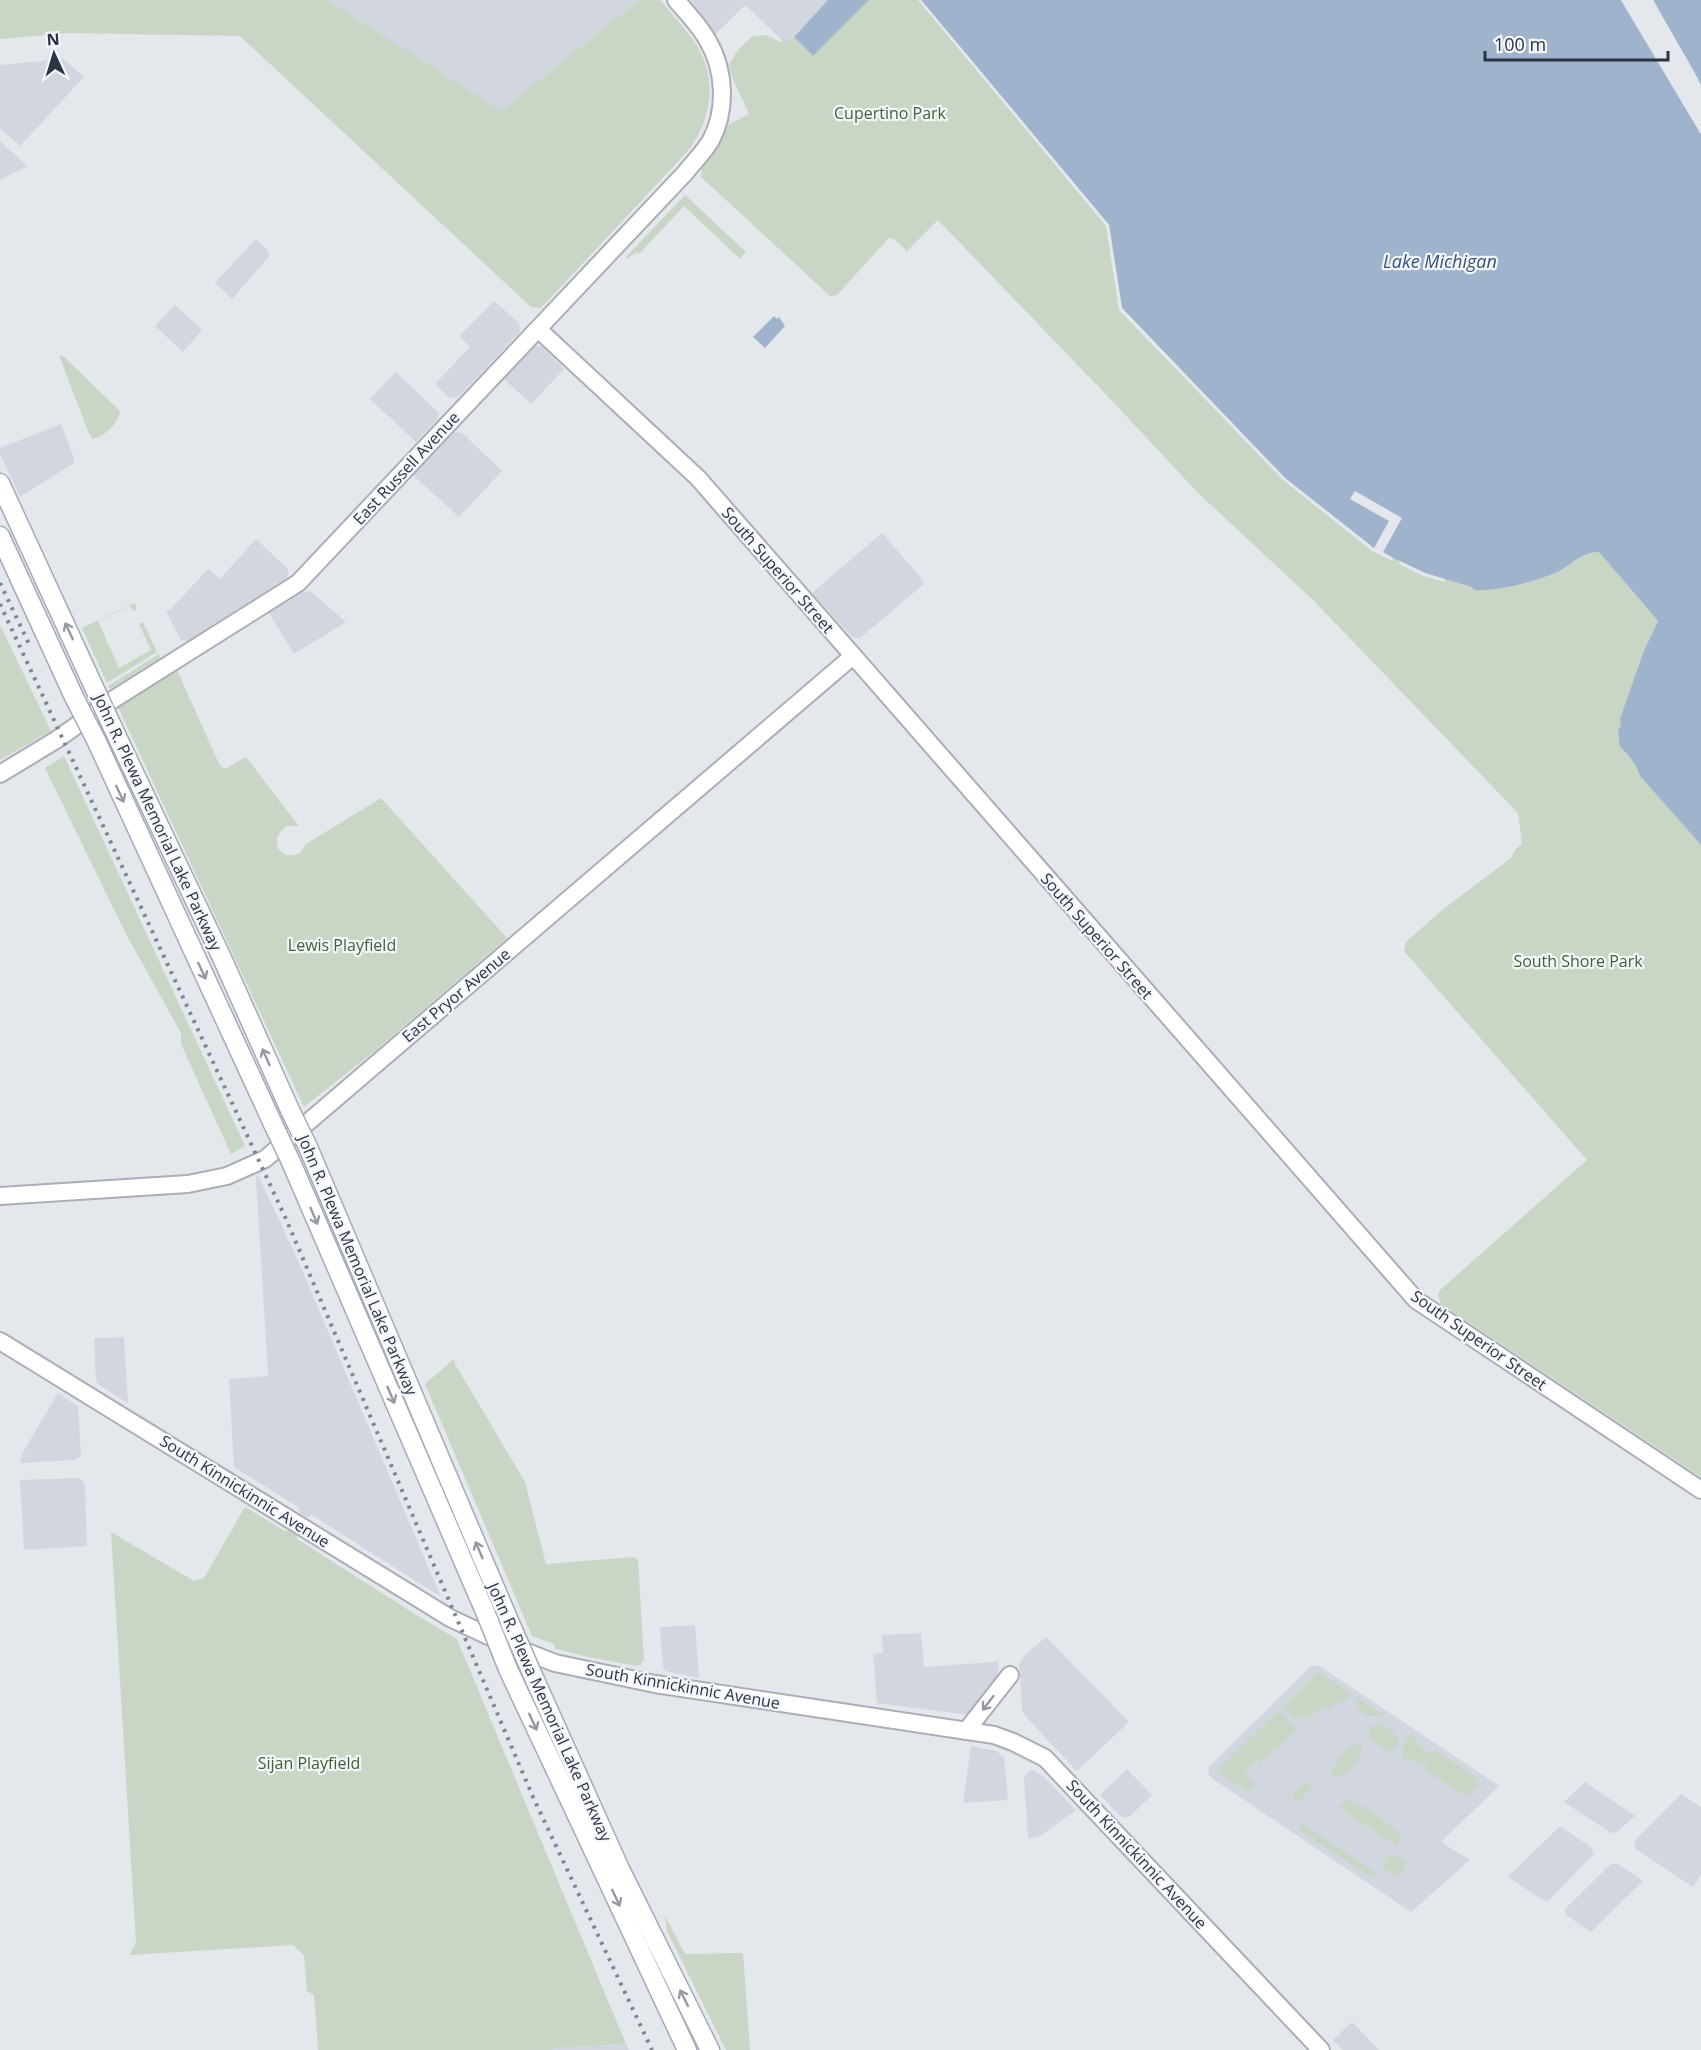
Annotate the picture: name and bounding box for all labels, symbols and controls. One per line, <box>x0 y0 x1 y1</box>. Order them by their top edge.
north arrow <box>24 24 84 84</box>
scale bar <box>1485 24 1668 62</box>
text: N <box>46 28 60 50</box>
text: 100 m <box>1494 32 1546 56</box>
park label: Cupertino Park <box>834 102 947 124</box>
water label: Lake Michigan <box>1383 249 1497 273</box>
street label: East Russell Avenue <box>348 407 464 529</box>
street label: South Superior Street <box>717 502 839 638</box>
one-way arrow <box>62 623 74 641</box>
street label: John R. Plewa Memorial Lake Parkway <box>88 688 228 955</box>
one-way arrow <box>115 784 127 802</box>
street label: South Superior Street <box>1036 868 1158 1004</box>
park label: Lewis Playfield <box>288 934 396 956</box>
street label: East Pryor Avenue <box>397 943 515 1047</box>
park label: South Shore Park <box>1513 950 1643 972</box>
one-way arrow <box>197 961 208 979</box>
one-way arrow <box>260 1048 272 1066</box>
street label: John R. Plewa Memorial Lake Parkway <box>292 1130 423 1400</box>
one-way arrow <box>309 1206 320 1225</box>
street label: South Superior Street <box>1407 1285 1551 1395</box>
one-way arrow <box>386 1385 397 1403</box>
street label: South Kinnickinnic Avenue <box>156 1430 334 1552</box>
one-way arrow <box>473 1541 484 1559</box>
street label: John R. Plewa Memorial Lake Parkway <box>482 1577 618 1846</box>
street label: South Kinnickinnic Avenue <box>584 1658 782 1714</box>
one-way arrow <box>982 1694 995 1710</box>
one-way arrow <box>528 1713 540 1731</box>
park label: Sijan Playfield <box>258 1752 360 1774</box>
street label: South Kinnickinnic Avenue <box>1062 1775 1212 1933</box>
one-way arrow <box>611 1889 623 1907</box>
one-way arrow <box>678 1989 689 2007</box>

